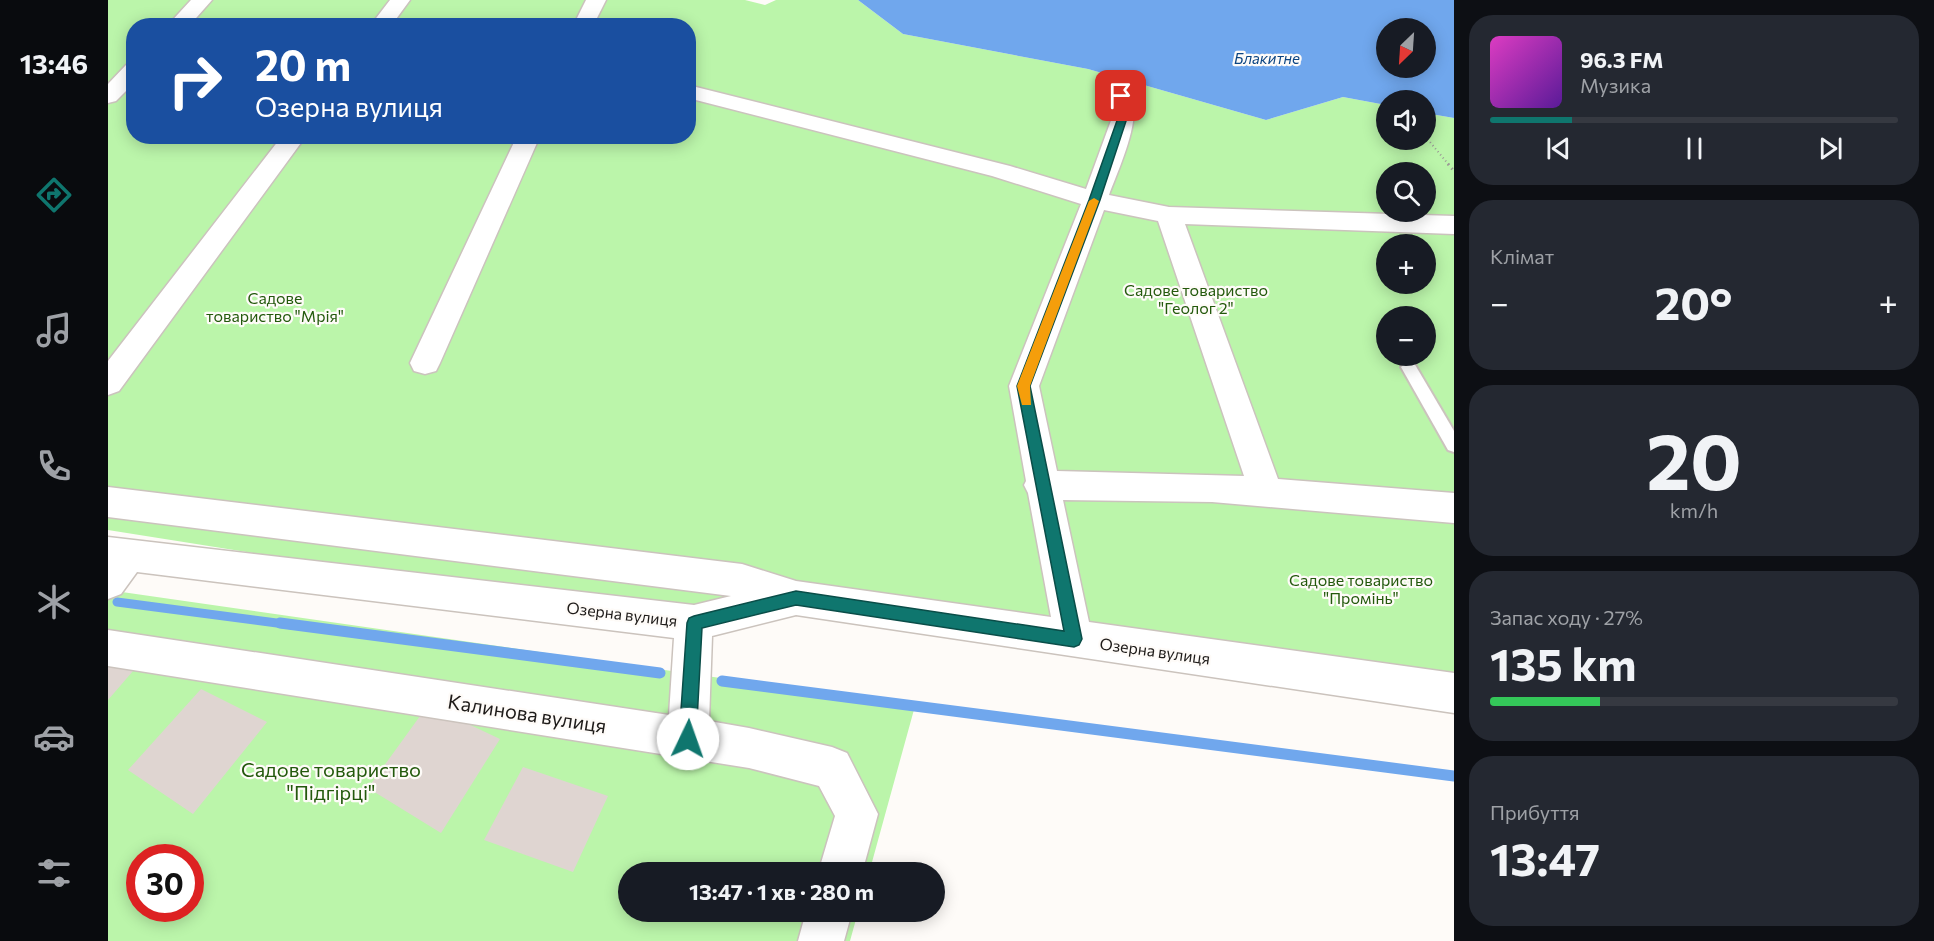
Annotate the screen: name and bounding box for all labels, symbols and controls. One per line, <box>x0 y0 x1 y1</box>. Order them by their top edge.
north arrow <box>1376 18 1436 78</box>
map controls <box>1376 18 1436 366</box>
text: 20 m <box>255 38 351 90</box>
icon: right <box>156 42 234 120</box>
text: 96.3 FM <box>1580 46 1664 73</box>
text: 13:46 <box>20 47 88 80</box>
water label: Блакитне <box>1234 49 1300 67</box>
pin <box>1095 70 1146 121</box>
text: Музика <box>1580 73 1651 97</box>
icon: arrive <box>1104 79 1137 112</box>
text: Озерна вулиця <box>255 90 443 123</box>
button: sound <box>1376 90 1436 150</box>
icon: previous <box>1542 132 1575 165</box>
icon: pause <box>1678 132 1711 165</box>
icon: next <box>1814 132 1847 165</box>
button: search <box>1376 162 1436 222</box>
icon: directions <box>33 174 75 216</box>
button: + <box>1376 234 1436 294</box>
text: Клімат <box>1490 244 1554 268</box>
text: 20° <box>1655 274 1733 329</box>
park label: Садове товариство "Геолог 2" <box>1124 280 1268 317</box>
text: − <box>1490 281 1509 322</box>
text: + <box>1879 281 1898 322</box>
park label: Садове товариство "Мрія" <box>206 288 344 325</box>
button: − <box>1376 306 1436 366</box>
icon: music <box>33 309 75 351</box>
text: 20 <box>1646 411 1742 506</box>
icon: phone <box>33 445 75 487</box>
text: km/h <box>1670 498 1718 522</box>
park label: Садове товариство "Промінь" <box>1289 570 1433 607</box>
icon: climate <box>33 581 75 623</box>
street label: Озерна вулиця <box>566 597 679 630</box>
text: Запас ходу · 27% <box>1490 605 1643 629</box>
street label: Озерна вулиця <box>1099 633 1212 668</box>
text: 135 km <box>1490 635 1637 690</box>
street label: Калинова вулиця <box>446 689 608 737</box>
position arrow <box>656 707 720 771</box>
icon: car <box>33 716 75 758</box>
park label: Садове товариство "Підгірці" <box>241 757 421 804</box>
text: Прибуття <box>1490 800 1580 824</box>
text: 13:47 <box>1490 830 1600 885</box>
speed limit sign: 30 <box>126 844 204 922</box>
icon: filters <box>33 852 75 894</box>
text: 13:47 · 1 хв · 280 m <box>689 878 874 905</box>

